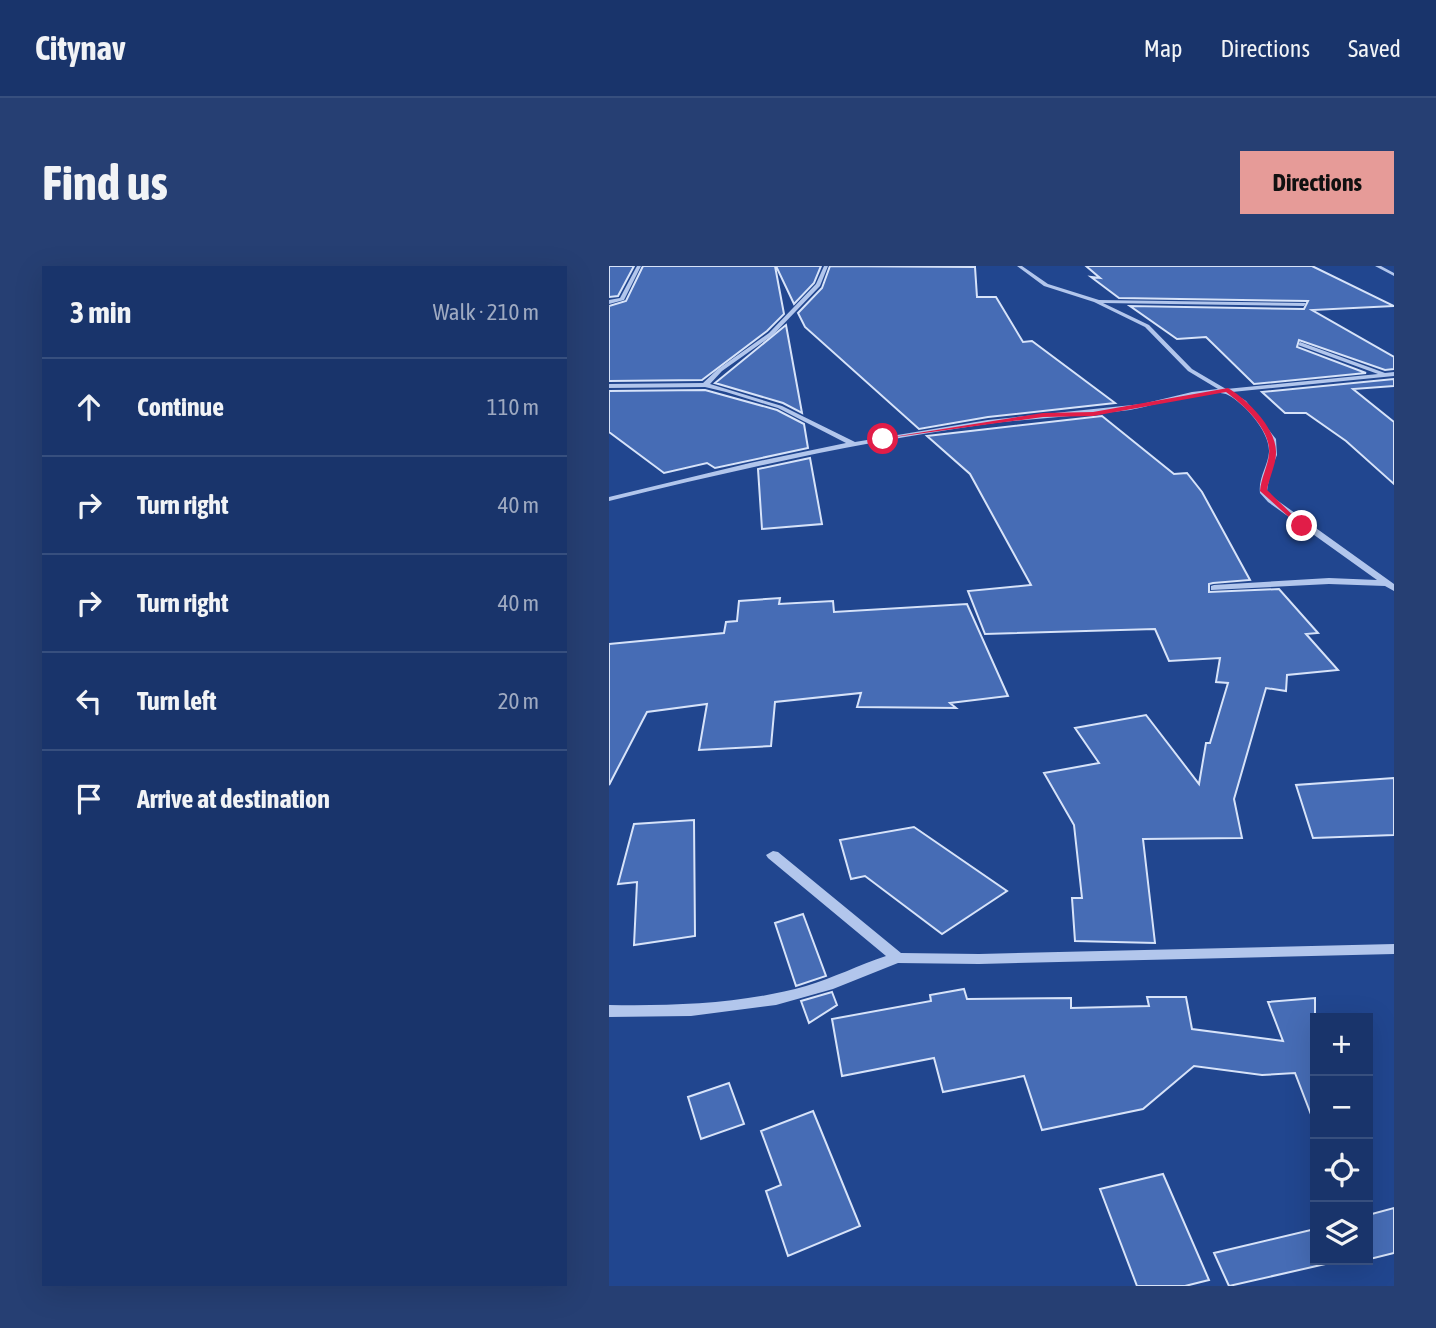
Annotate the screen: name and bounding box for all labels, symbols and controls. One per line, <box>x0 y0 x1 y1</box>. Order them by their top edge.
text: Citynav <box>35 29 126 67</box>
text: Map <box>1144 35 1182 62</box>
text: Directions <box>1220 35 1310 62</box>
text: Saved <box>1348 35 1401 62</box>
button: Directions <box>1240 151 1394 214</box>
text: Find us <box>42 154 168 210</box>
text: 3 min <box>70 295 131 329</box>
text: Walk · 210 m <box>433 299 539 325</box>
icon: ahead <box>70 388 108 426</box>
text: Continue <box>137 392 224 422</box>
text: 110 m <box>487 394 539 420</box>
route start <box>867 423 898 454</box>
icon: right <box>70 486 108 524</box>
text: Turn right <box>137 490 228 520</box>
text: 40 m <box>498 492 539 518</box>
route end <box>1286 510 1317 541</box>
icon: right <box>70 584 108 622</box>
text: Turn right <box>137 588 228 618</box>
text: 40 m <box>498 590 539 616</box>
icon: left <box>70 682 108 720</box>
text: Turn left <box>137 686 217 716</box>
text: 20 m <box>498 688 539 714</box>
icon: arrive <box>70 780 108 818</box>
text: Arrive at destination <box>137 784 330 814</box>
map controls <box>1310 1013 1373 1265</box>
button: + <box>1310 1013 1373 1076</box>
button: − <box>1310 1076 1373 1139</box>
button: locate <box>1310 1139 1373 1202</box>
button: layers <box>1310 1202 1373 1265</box>

